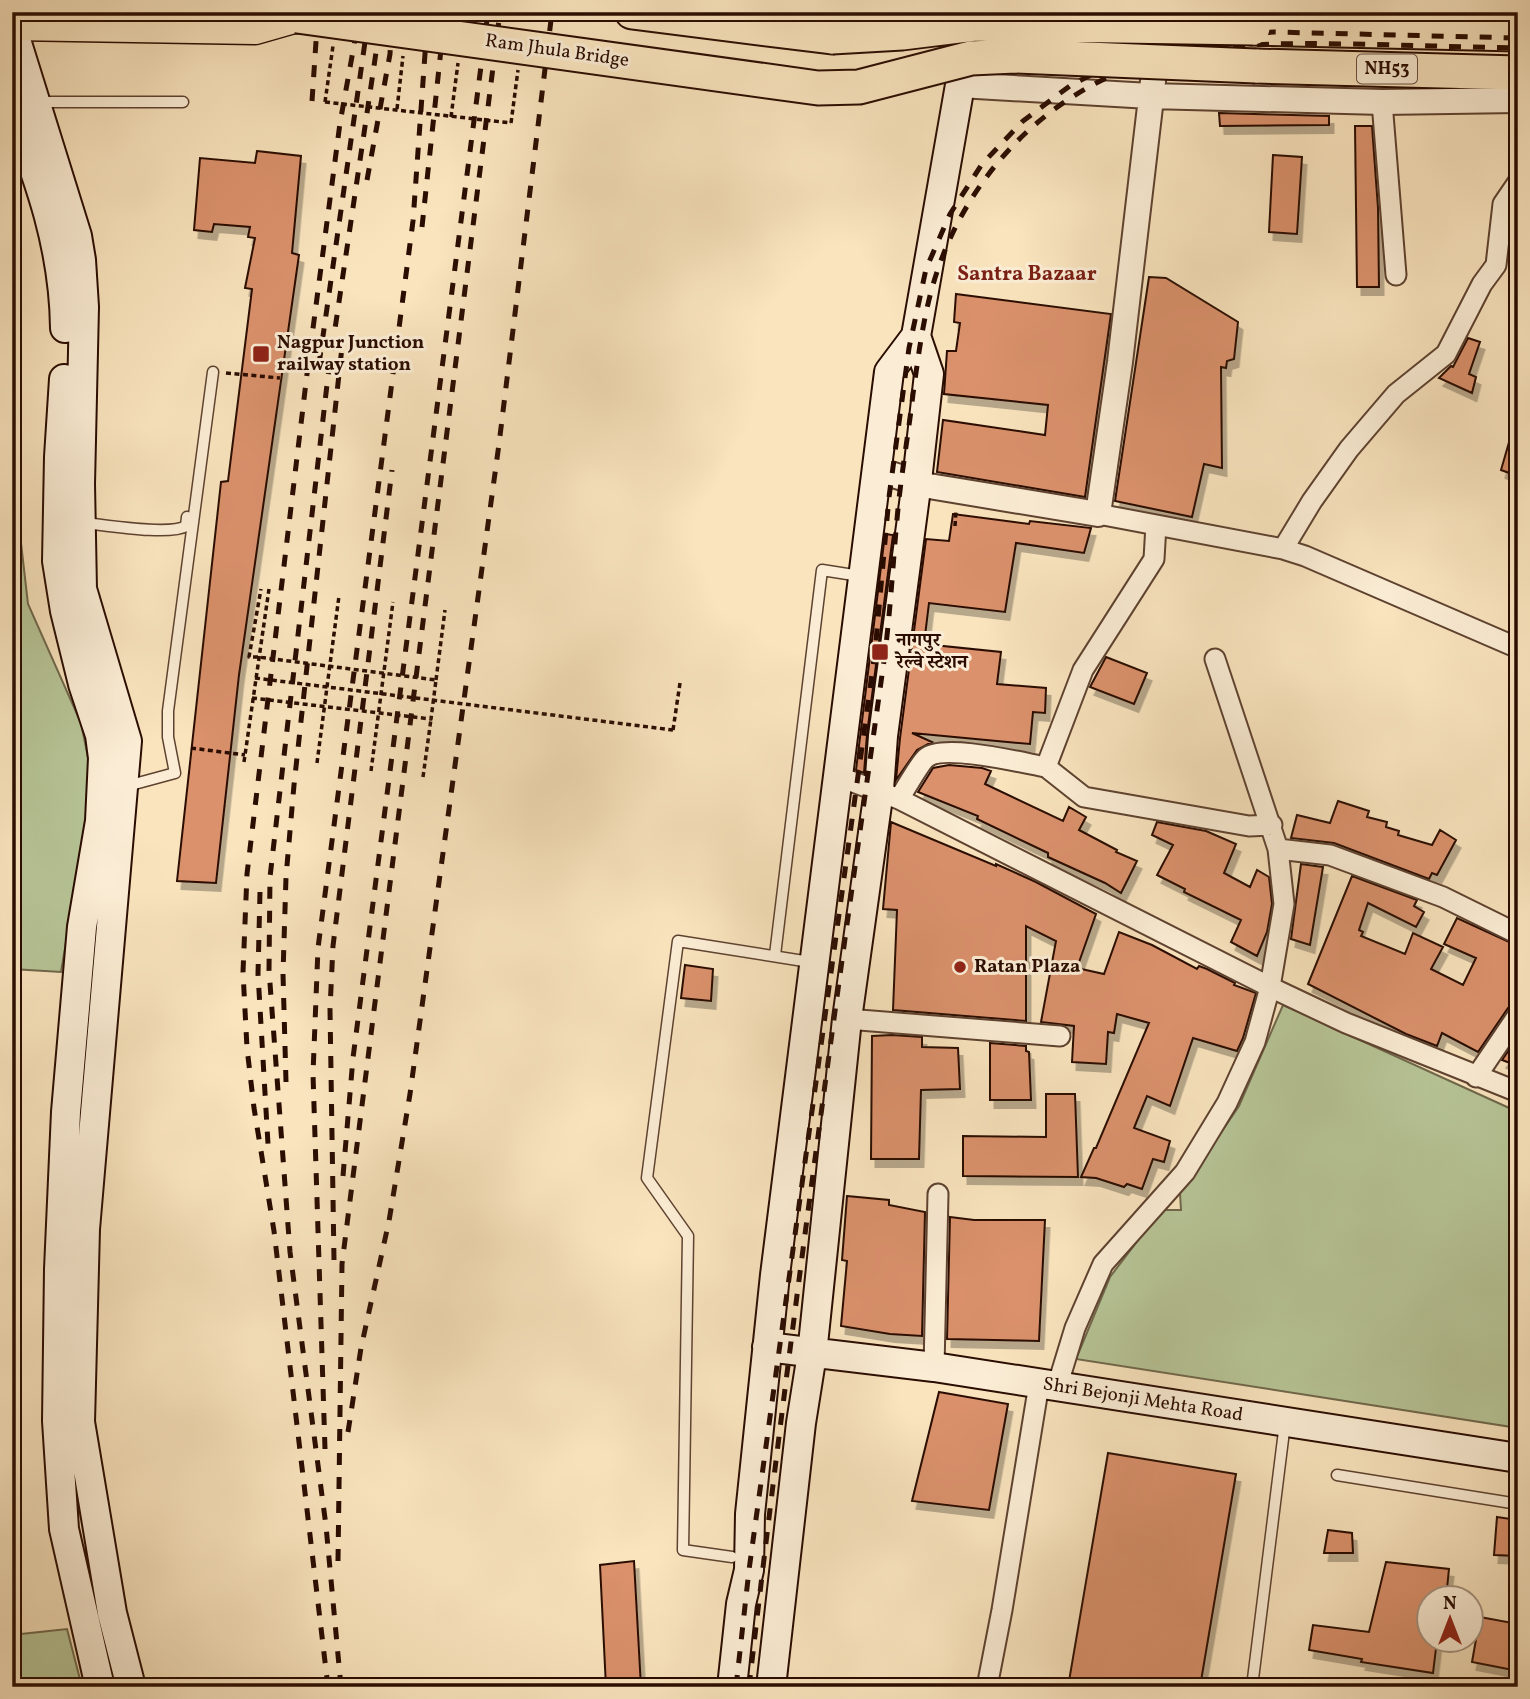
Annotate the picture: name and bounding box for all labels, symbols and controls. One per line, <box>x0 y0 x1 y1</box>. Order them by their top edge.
street label: Ram Jhula Bridge <box>483 28 631 74</box>
road number: NH53 <box>1357 55 1417 84</box>
district label: Santra Bazaar <box>957 260 1097 289</box>
place label: Nagpur Junction railway station <box>277 330 424 378</box>
marker: Nagpur Junction railway station <box>251 344 271 364</box>
place label: नागपुर रेल्वे स्टेशन <box>894 628 969 676</box>
marker: नागपुर रेल्वे स्टेशन <box>870 642 890 662</box>
place label: Ratan Plaza <box>974 954 1080 980</box>
marker: Ratan Plaza <box>952 959 968 975</box>
street label: Shri Bejonji Mehta Road <box>1041 1371 1245 1429</box>
north arrow <box>1414 1584 1484 1654</box>
text: N <box>1443 1591 1457 1617</box>

